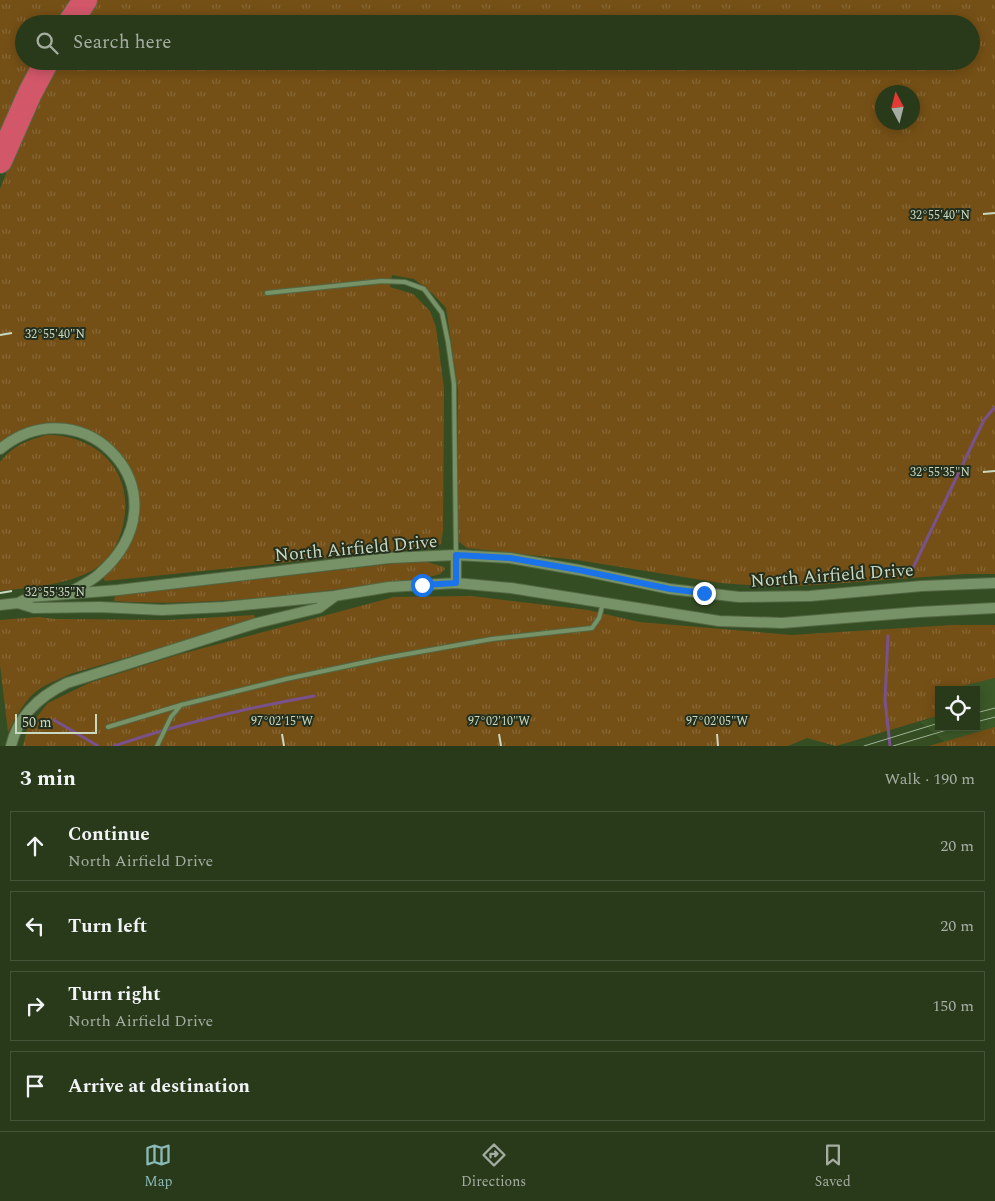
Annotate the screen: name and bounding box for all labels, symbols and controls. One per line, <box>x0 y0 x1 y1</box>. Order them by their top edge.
search box <box>15 15 980 70</box>
text: Search here <box>73 28 172 57</box>
icon: search <box>33 29 61 57</box>
north arrow <box>875 85 920 130</box>
text: 32°55'40"N <box>910 206 970 225</box>
text: 32°55'40"N <box>25 325 85 344</box>
text: 32°55'35"N <box>910 463 970 482</box>
street label: North Airfield Drive <box>273 528 439 569</box>
street label: North Airfield Drive <box>750 556 915 595</box>
route start <box>411 574 434 597</box>
route end <box>693 582 716 605</box>
text: 32°55'35"N <box>25 583 85 602</box>
map controls <box>935 686 980 731</box>
button: locate <box>935 686 980 731</box>
scale bar <box>15 711 98 734</box>
text: 50 m <box>22 712 52 733</box>
text: 97°02'15"W <box>251 712 313 731</box>
text: 97°02'10"W <box>468 712 530 731</box>
text: 97°02'05"W <box>686 712 748 731</box>
text: 3 min <box>20 763 76 795</box>
text: Walk · 190 m <box>884 767 975 791</box>
text: Continue <box>68 820 150 849</box>
icon: ahead <box>21 832 49 860</box>
text: 20 m <box>940 834 974 858</box>
text: North Airfield Drive <box>68 849 213 873</box>
icon: left <box>21 912 49 940</box>
text: Turn left <box>68 912 147 941</box>
text: 20 m <box>940 914 974 938</box>
text: Turn right <box>68 980 161 1009</box>
icon: right <box>21 992 49 1020</box>
text: 150 m <box>932 994 974 1018</box>
text: North Airfield Drive <box>68 1009 213 1033</box>
icon: arrive <box>21 1072 49 1100</box>
text: Arrive at destination <box>68 1072 250 1101</box>
tab: Map <box>144 1141 172 1192</box>
tab: Directions <box>461 1141 526 1192</box>
tab: Saved <box>815 1141 851 1192</box>

